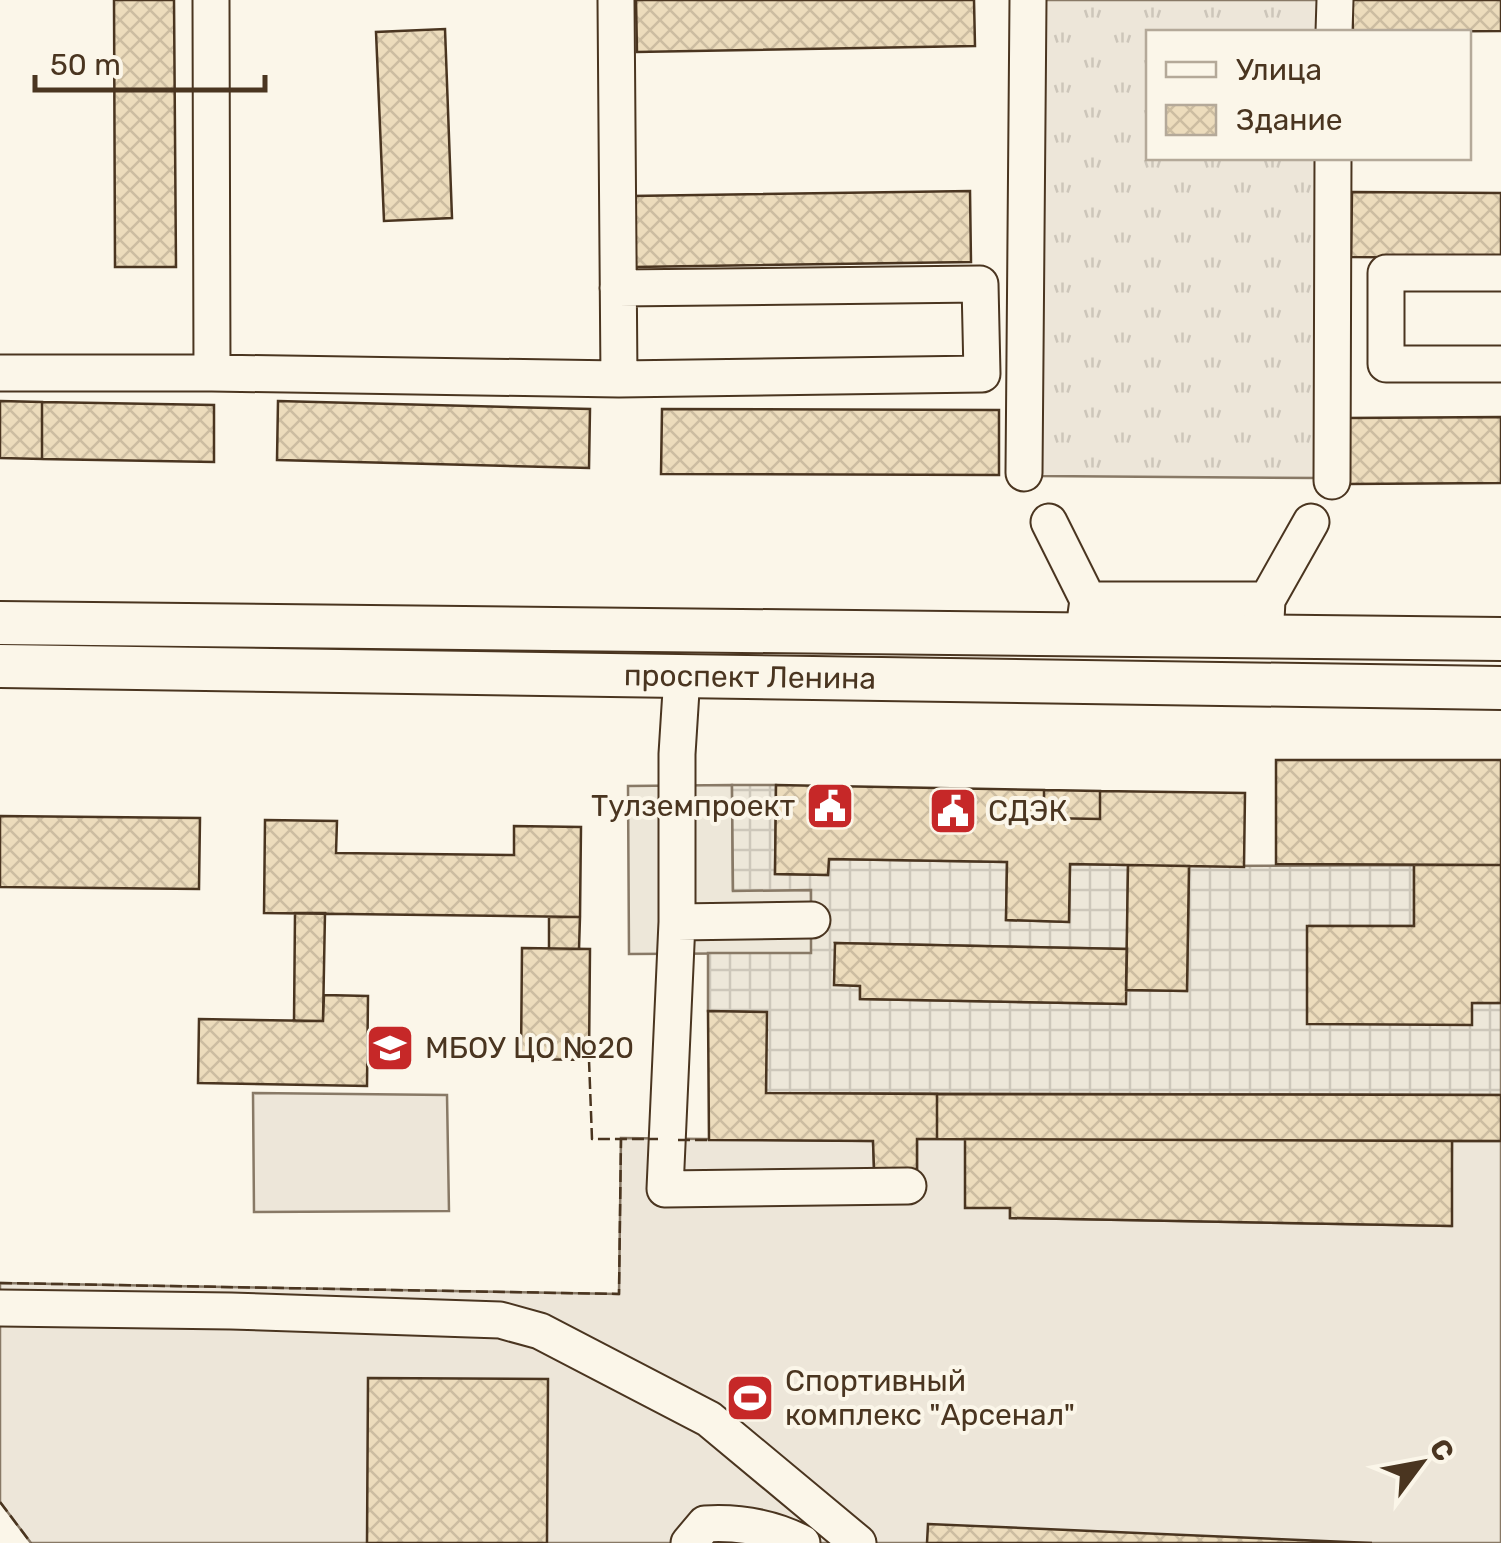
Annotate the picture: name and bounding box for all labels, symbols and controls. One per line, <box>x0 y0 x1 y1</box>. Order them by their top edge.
scale bar <box>35 30 265 92</box>
legend <box>1146 30 1471 160</box>
text: 50 m <box>50 47 121 83</box>
text: Улица <box>1236 52 1322 88</box>
text: Здание <box>1236 102 1343 138</box>
street label: проспект Ленина <box>624 657 876 697</box>
public building icon: Тулземпроект <box>804 780 856 832</box>
public building icon: СДЭК <box>927 785 979 837</box>
place label: Тулземпроект <box>591 788 795 824</box>
place label: СДЭК <box>988 793 1068 829</box>
school or university icon: МБОУ ЦО №20 <box>364 1022 416 1074</box>
place label: МБОУ ЦО №20 <box>425 1030 634 1066</box>
place label: Спортивный комплекс "Арсенал" <box>785 1363 1075 1433</box>
sports icon: Спортивный комплекс "Арсенал" <box>724 1372 776 1424</box>
north arrow <box>1371 1413 1471 1513</box>
text: С <box>1423 1433 1461 1467</box>

